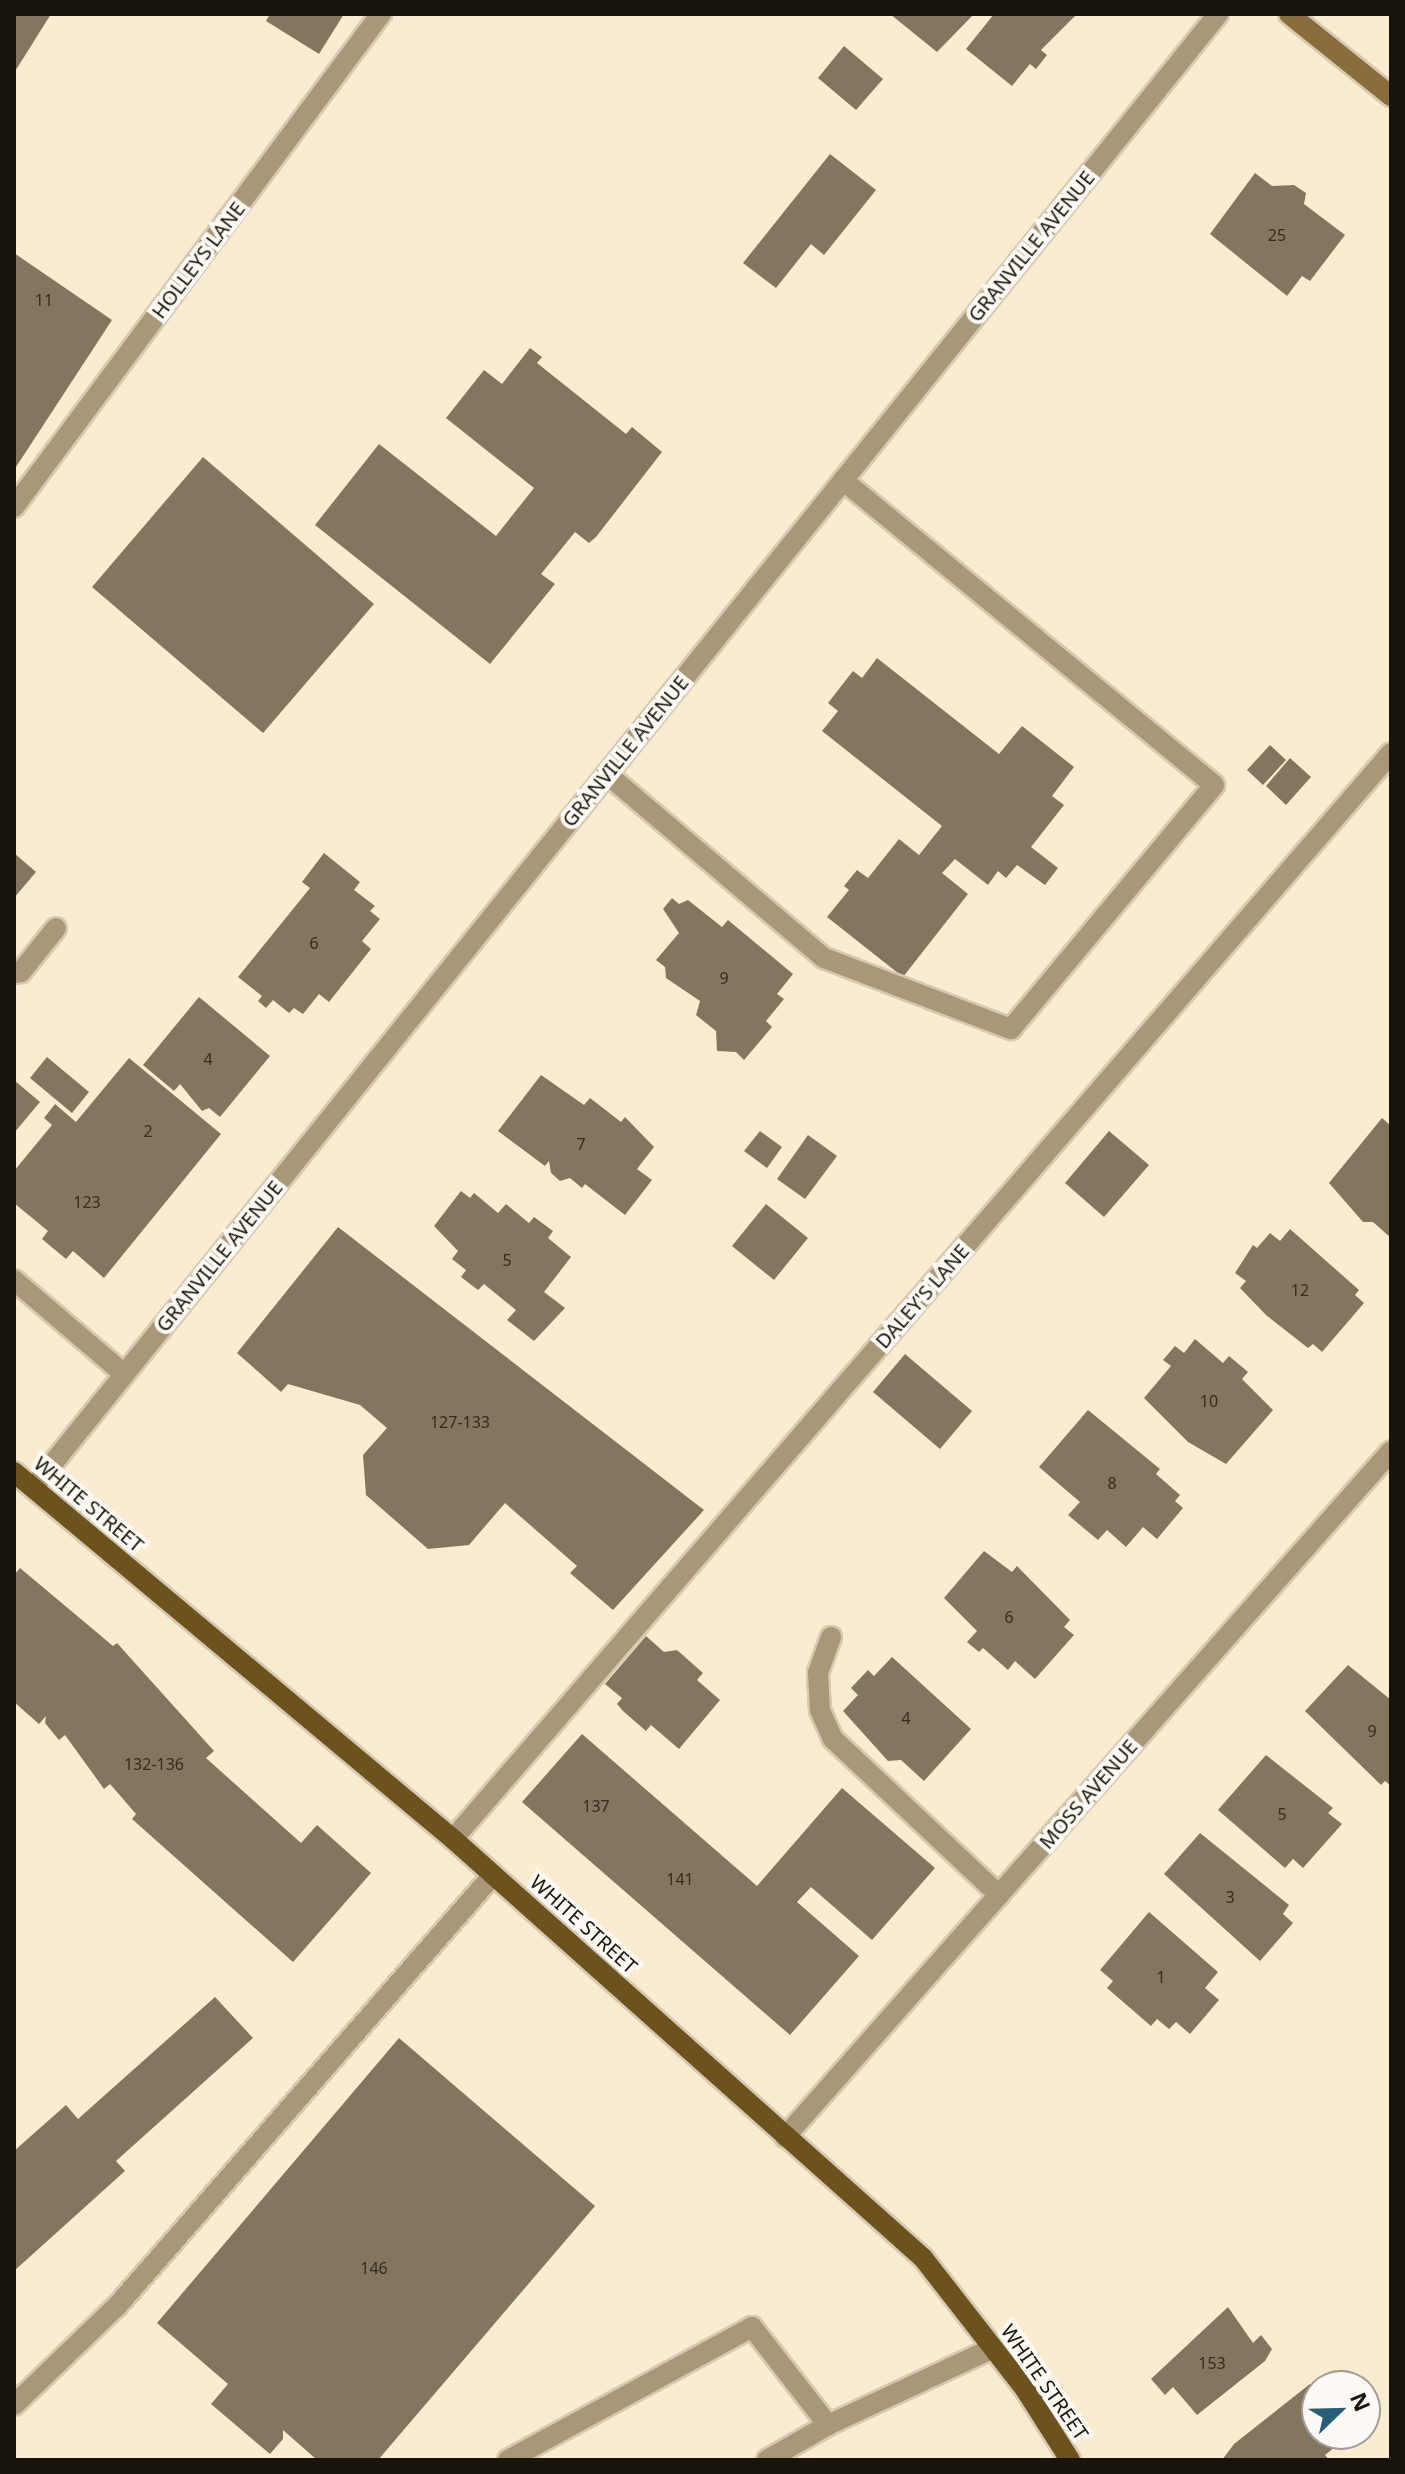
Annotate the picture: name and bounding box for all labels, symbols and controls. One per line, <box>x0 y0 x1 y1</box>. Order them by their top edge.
street label: GRANVILLE AVENUE <box>963 166 1099 326</box>
street label: HOLLEYS LANE <box>146 197 250 323</box>
house number: 25 <box>1268 225 1286 245</box>
house number: 11 <box>35 290 53 310</box>
street label: GRANVILLE AVENUE <box>557 671 693 831</box>
house number: 6 <box>309 933 319 953</box>
house number: 9 <box>719 968 729 988</box>
house number: 4 <box>203 1049 213 1069</box>
house number: 2 <box>143 1121 153 1141</box>
house number: 7 <box>576 1134 586 1154</box>
street label: GRANVILLE AVENUE <box>151 1176 287 1336</box>
house number: 123 <box>73 1192 101 1212</box>
street label: DALEY'S LANE <box>870 1239 974 1353</box>
house number: 5 <box>502 1250 512 1270</box>
house number: 12 <box>1291 1280 1309 1300</box>
house number: 10 <box>1200 1391 1218 1411</box>
house number: 127-133 <box>430 1412 490 1432</box>
street label: WHITE STREET <box>29 1451 149 1557</box>
house number: 8 <box>1107 1473 1117 1493</box>
house number: 6 <box>1004 1607 1014 1627</box>
house number: 4 <box>901 1708 911 1728</box>
house number: 9 <box>1367 1721 1377 1741</box>
street label: MOSS AVENUE <box>1034 1734 1142 1854</box>
house number: 132-136 <box>124 1754 184 1774</box>
house number: 137 <box>582 1796 610 1816</box>
house number: 5 <box>1277 1804 1287 1824</box>
house number: 141 <box>666 1869 694 1889</box>
street label: WHITE STREET <box>526 1870 642 1978</box>
house number: 3 <box>1225 1887 1235 1907</box>
house number: 1 <box>1156 1967 1166 1987</box>
house number: 146 <box>360 2258 388 2278</box>
street label: WHITE STREET <box>996 2320 1094 2444</box>
house number: 153 <box>1198 2353 1226 2373</box>
north arrow <box>1301 2370 1381 2450</box>
text: N <box>1344 2387 1379 2415</box>

